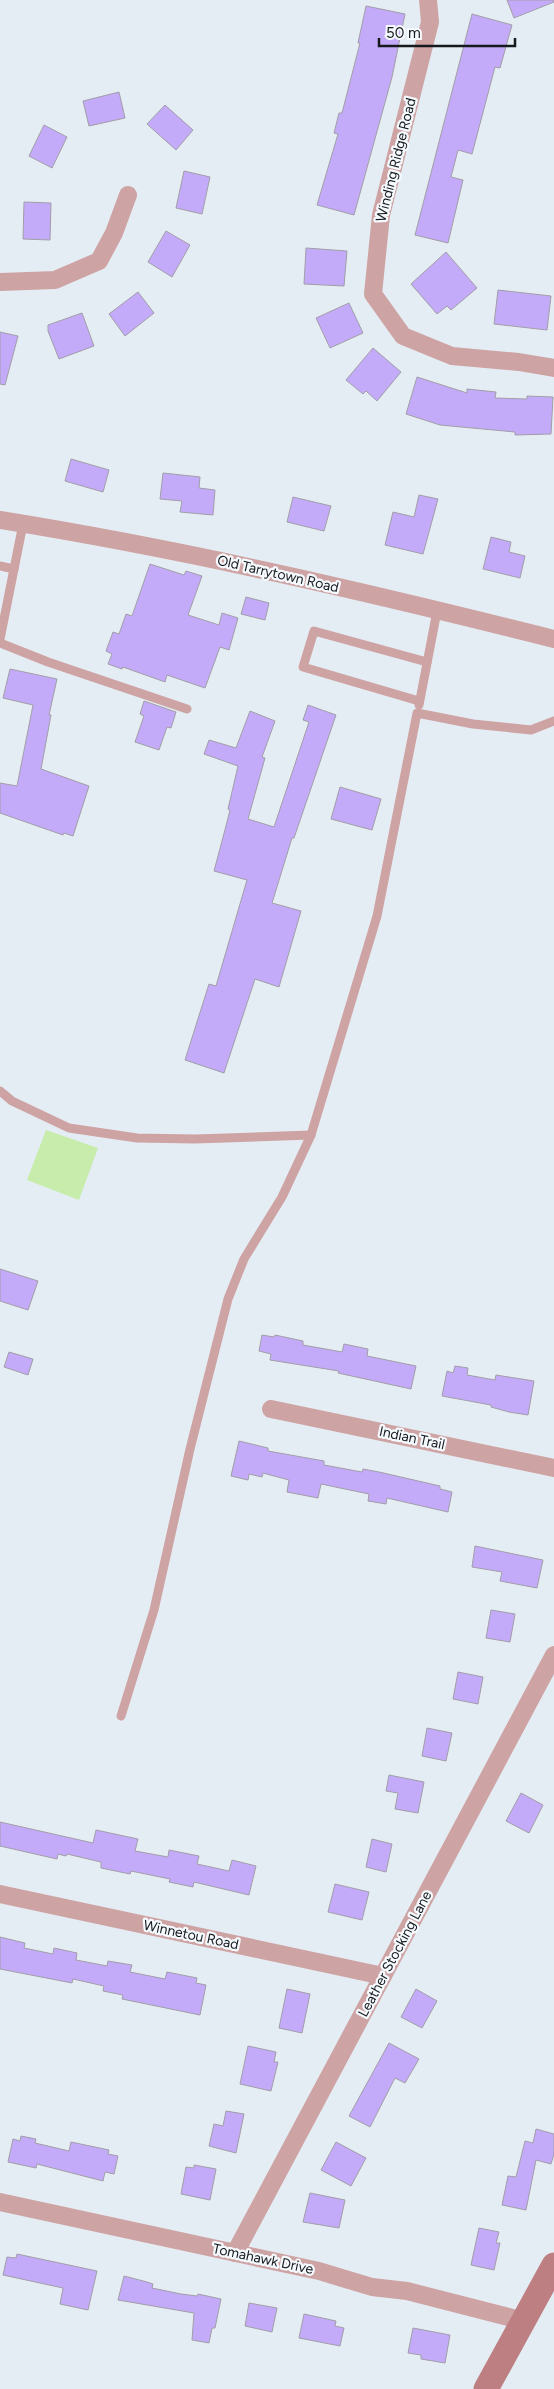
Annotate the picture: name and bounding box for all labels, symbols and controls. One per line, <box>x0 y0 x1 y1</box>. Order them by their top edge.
scale bar <box>379 15 515 47</box>
text: 50 m <box>386 24 421 42</box>
street label: Winding Ridge Road <box>372 96 420 224</box>
street label: Old Tarrytown Road <box>216 552 340 596</box>
street label: Indian Trail <box>378 1423 446 1453</box>
street label: Leather Stocking Lane <box>355 1888 436 2020</box>
street label: Winnetou Road <box>142 1917 240 1953</box>
street label: Tomahawk Drive <box>211 2240 315 2278</box>

